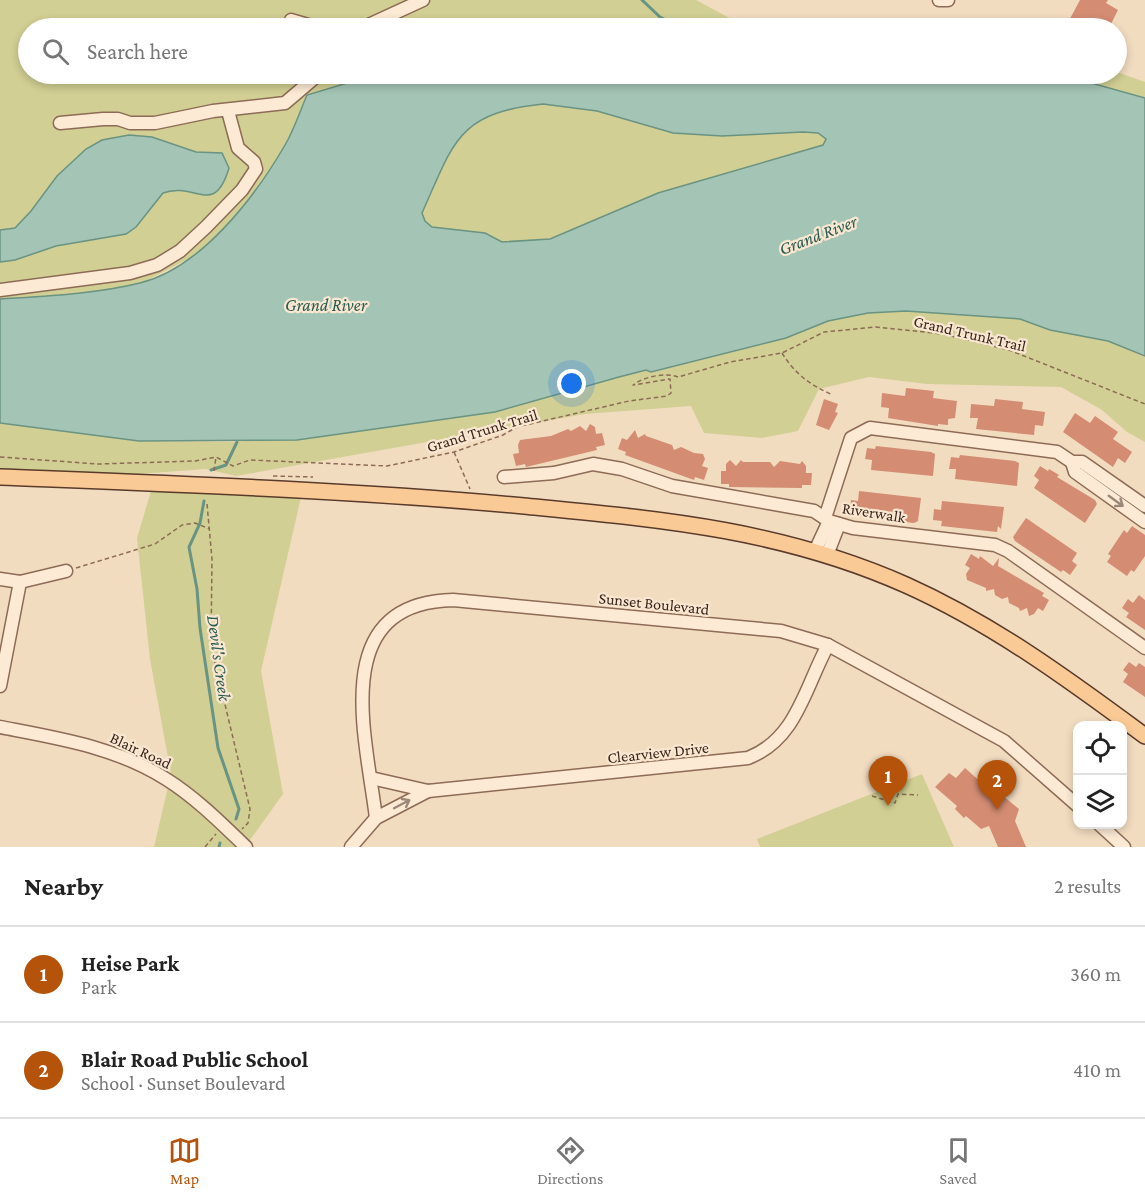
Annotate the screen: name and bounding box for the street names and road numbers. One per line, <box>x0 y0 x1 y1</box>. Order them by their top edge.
street label: Grand Trunk Trail <box>912 312 1028 355</box>
street label: Grand Trunk Trail <box>425 406 540 455</box>
street label: Riverwalk <box>841 499 907 526</box>
street label: Sunset Boulevard <box>598 589 711 618</box>
street label: Blair Road <box>107 729 175 772</box>
street label: Clearview Drive <box>606 739 710 766</box>

